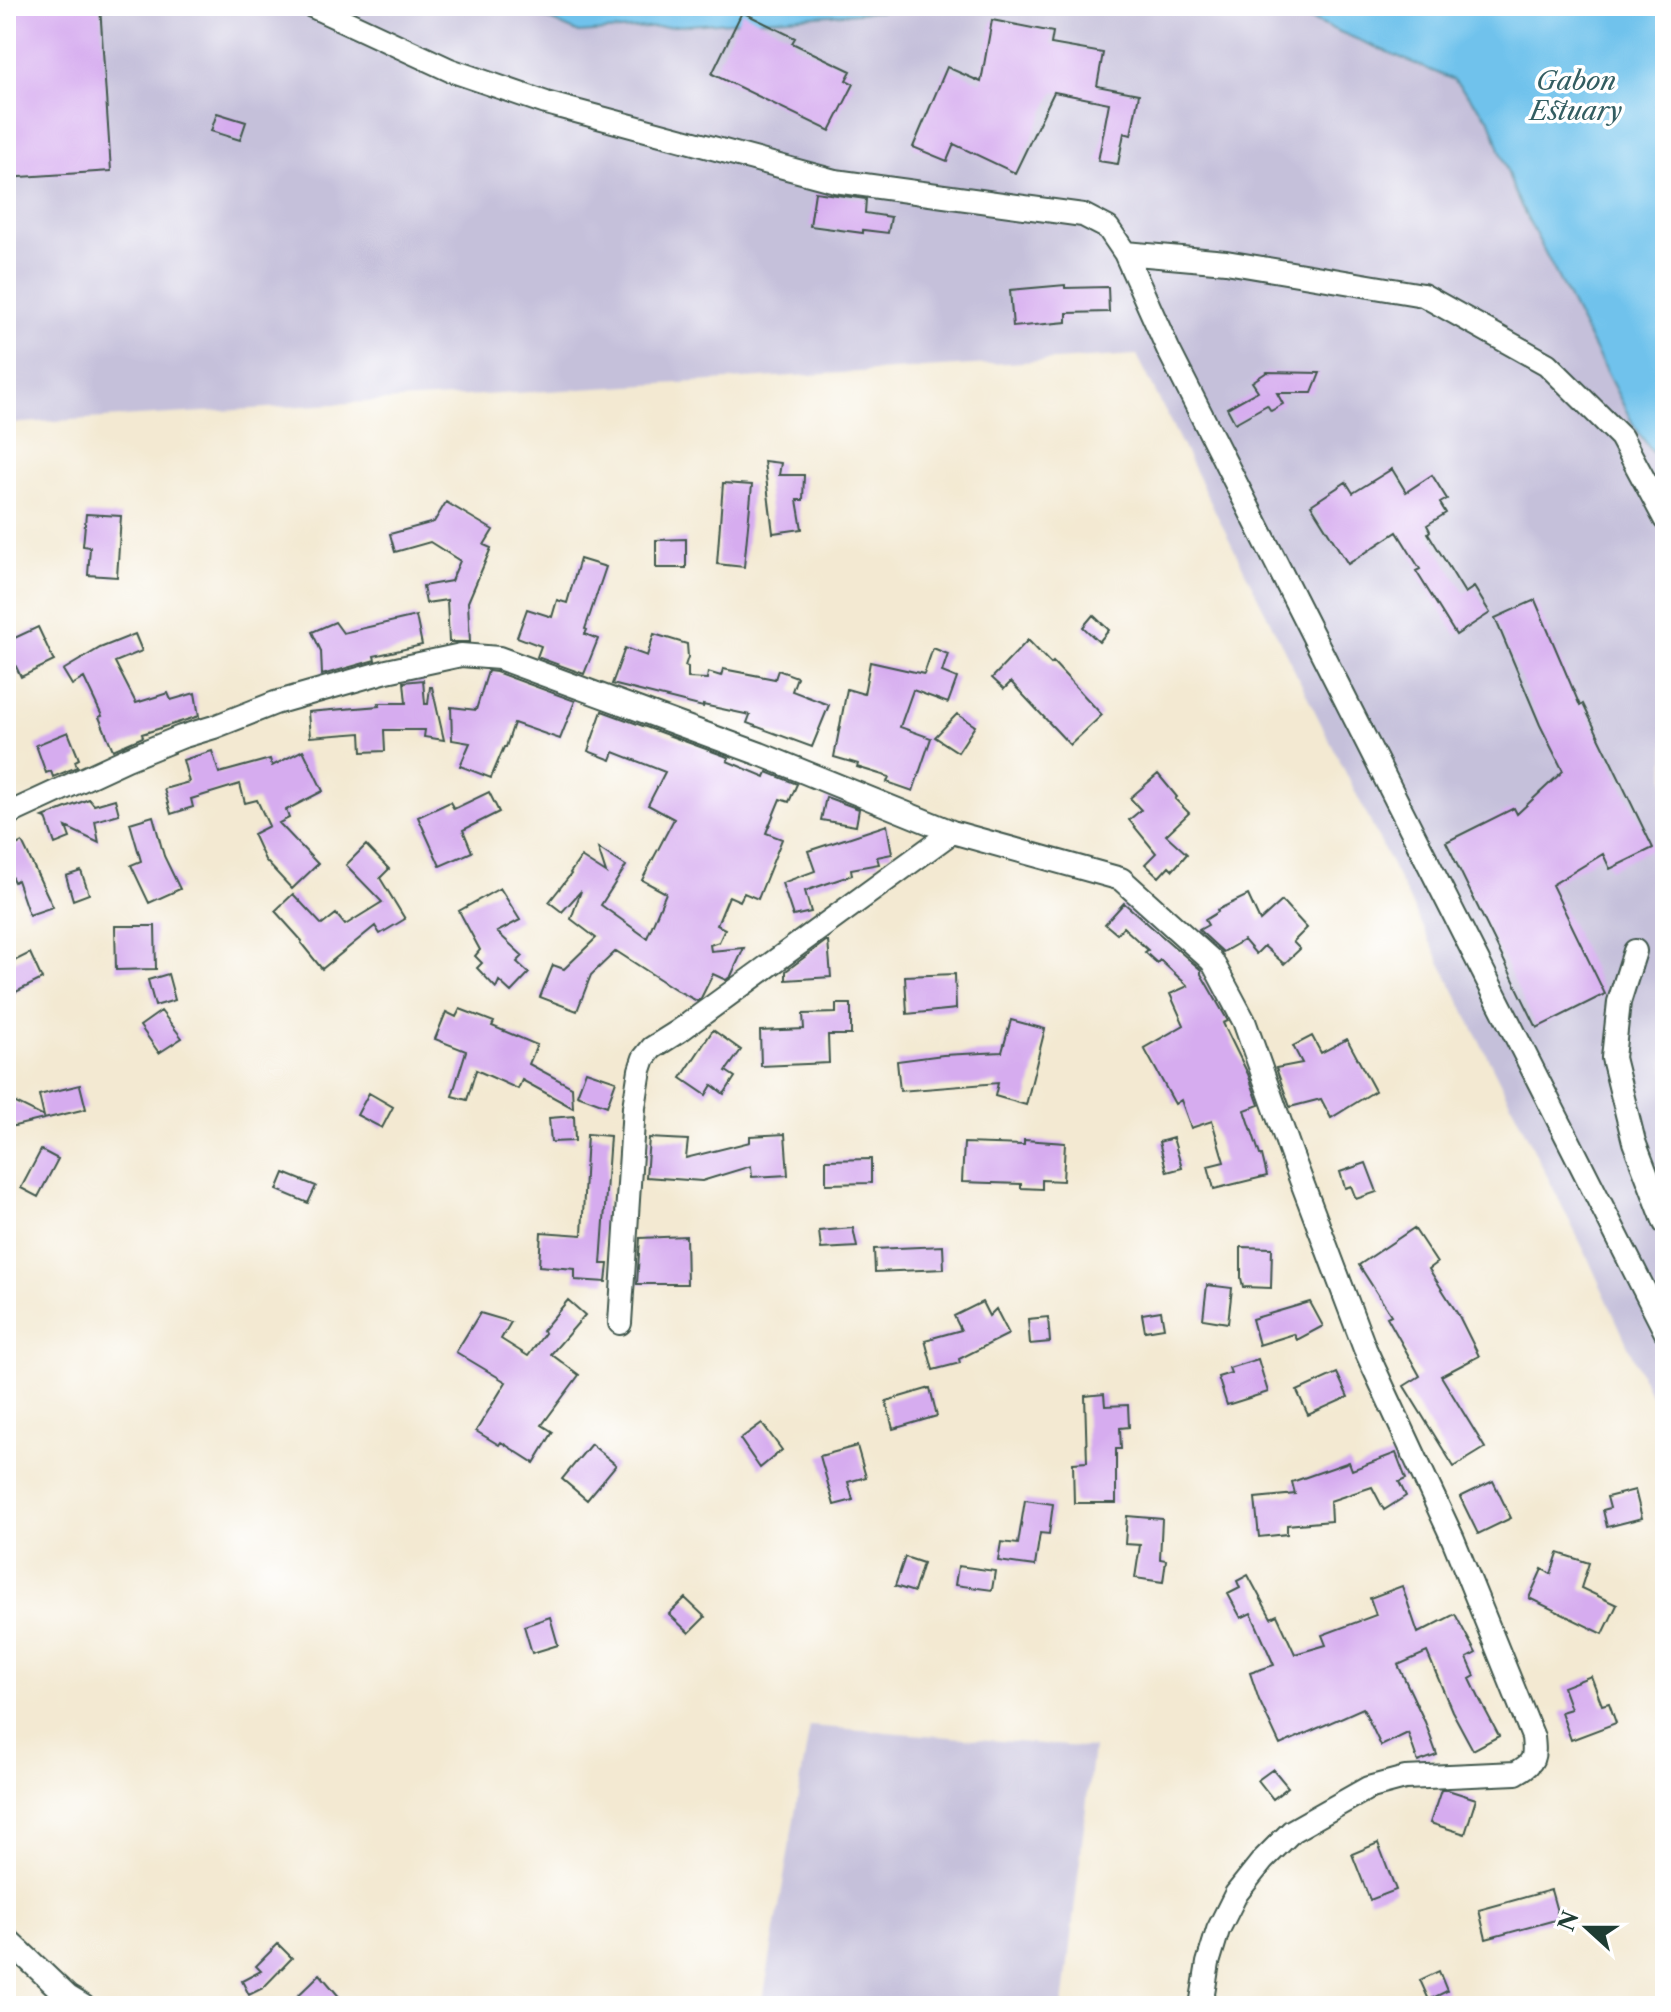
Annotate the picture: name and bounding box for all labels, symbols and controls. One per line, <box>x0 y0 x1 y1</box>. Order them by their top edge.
water label: Gabon Estuary <box>1528 65 1622 127</box>
north arrow <box>1547 1888 1627 1968</box>
text: N <box>1553 1907 1585 1935</box>

